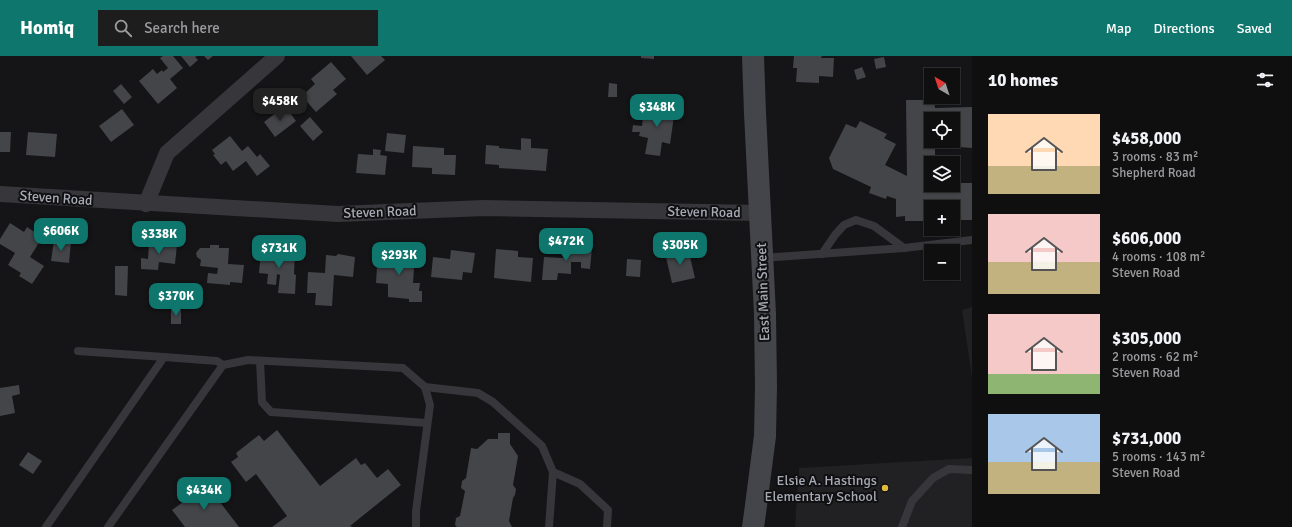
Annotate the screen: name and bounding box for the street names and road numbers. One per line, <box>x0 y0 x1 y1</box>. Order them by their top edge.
street label: Steven Road <box>19 187 93 209</box>
street label: Steven Road <box>343 202 417 222</box>
street label: Steven Road <box>667 203 741 221</box>
street label: East Main Street <box>753 242 773 341</box>

